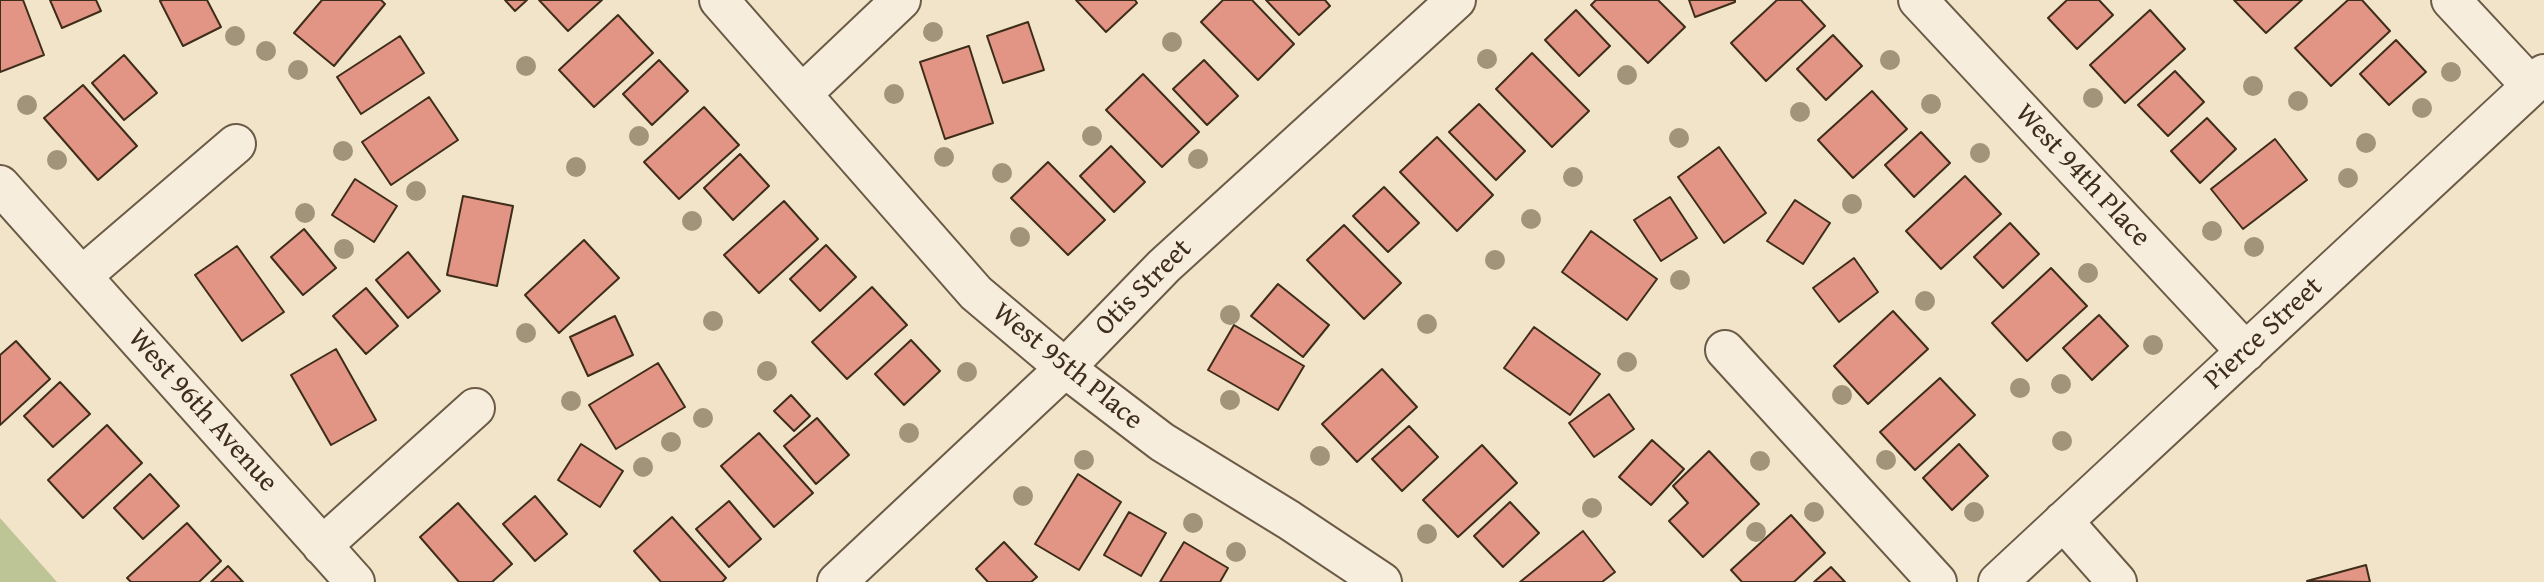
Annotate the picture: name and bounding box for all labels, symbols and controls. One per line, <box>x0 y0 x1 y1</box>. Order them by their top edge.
street label: West 94th Place <box>2007 97 2157 255</box>
street label: Otis Street <box>1089 233 1199 343</box>
street label: Pierce Street <box>2198 271 2330 397</box>
street label: West 95th Place <box>985 296 1149 438</box>
street label: West 96th Avenue <box>120 323 284 499</box>

